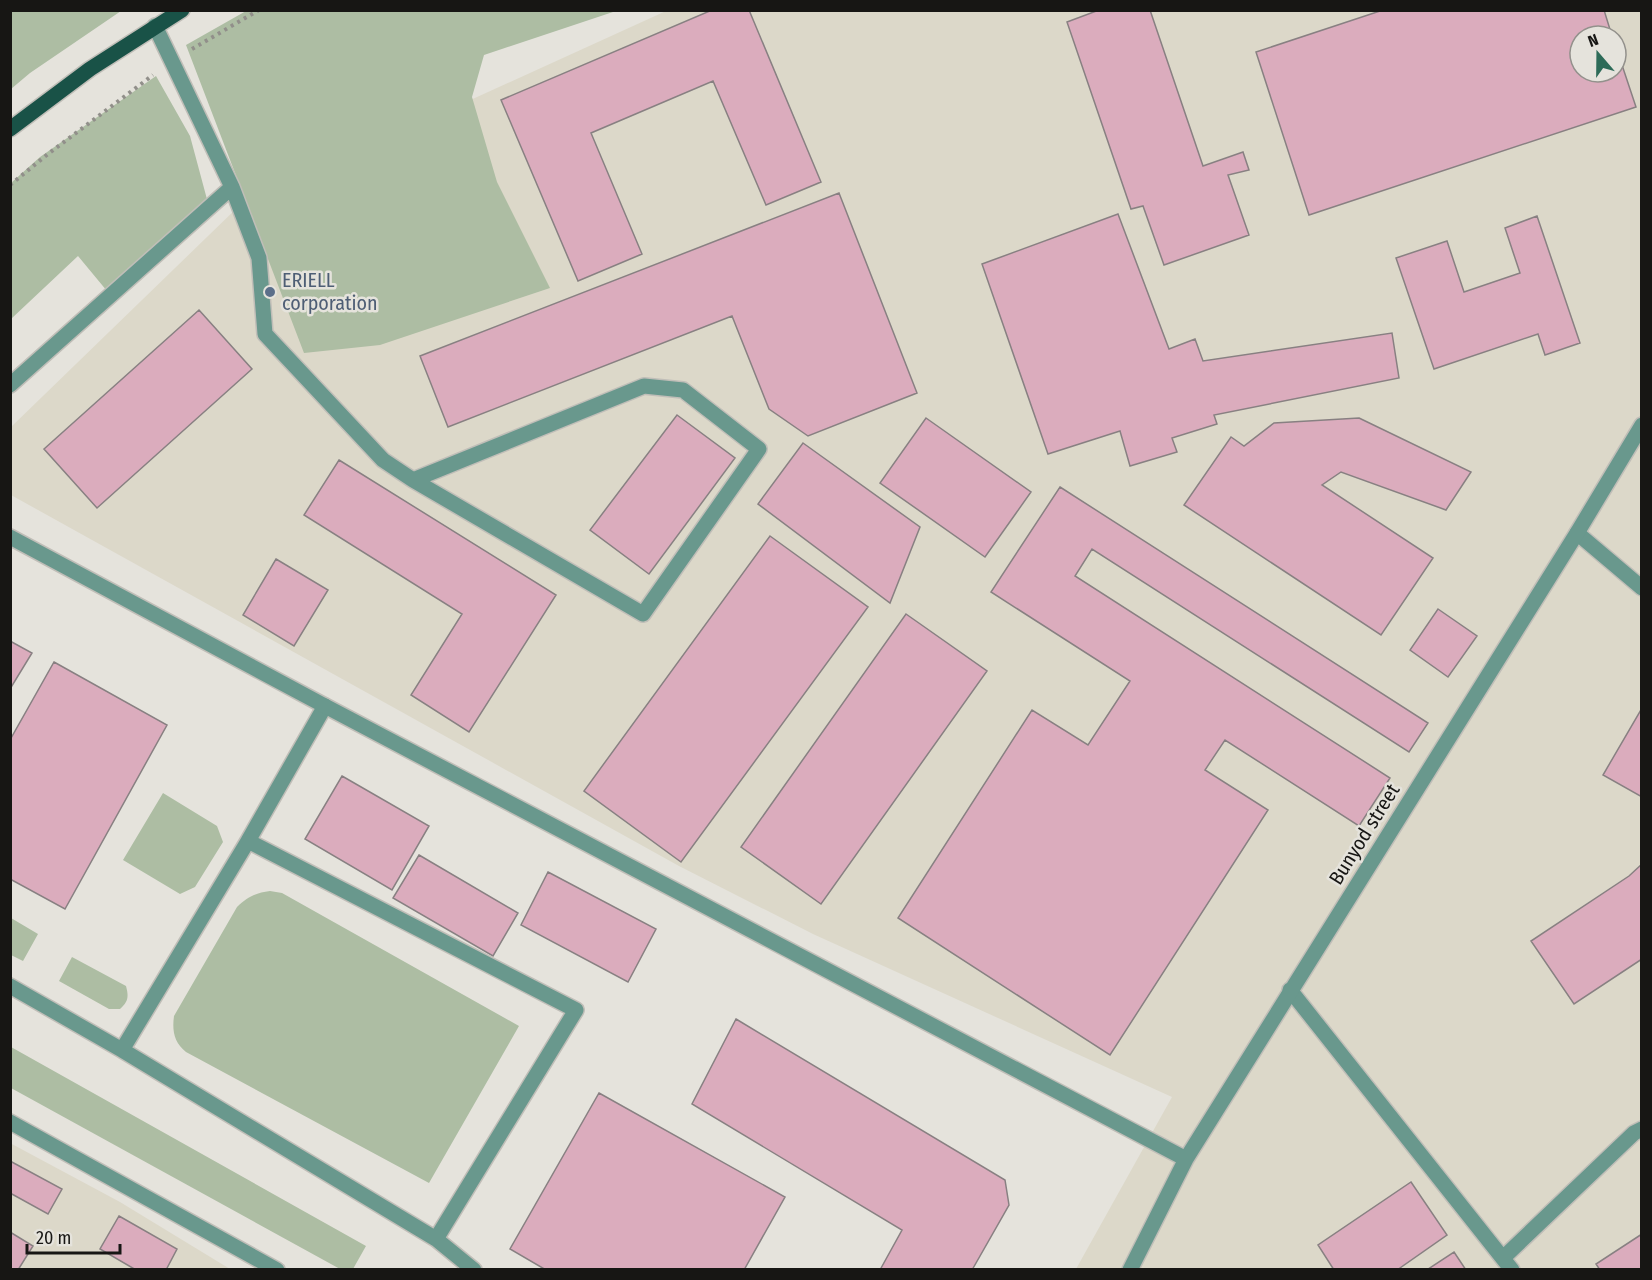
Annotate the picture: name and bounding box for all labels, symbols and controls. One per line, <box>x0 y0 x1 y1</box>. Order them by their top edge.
north arrow <box>1568 24 1628 84</box>
text: N <box>1585 30 1601 51</box>
place label: ERIELL corporation <box>282 268 378 315</box>
marker: ERIELL corporation <box>263 285 277 299</box>
street label: Bunyod street <box>1324 779 1405 889</box>
scale bar <box>27 1217 120 1255</box>
text: 20 m <box>36 1227 71 1249</box>

